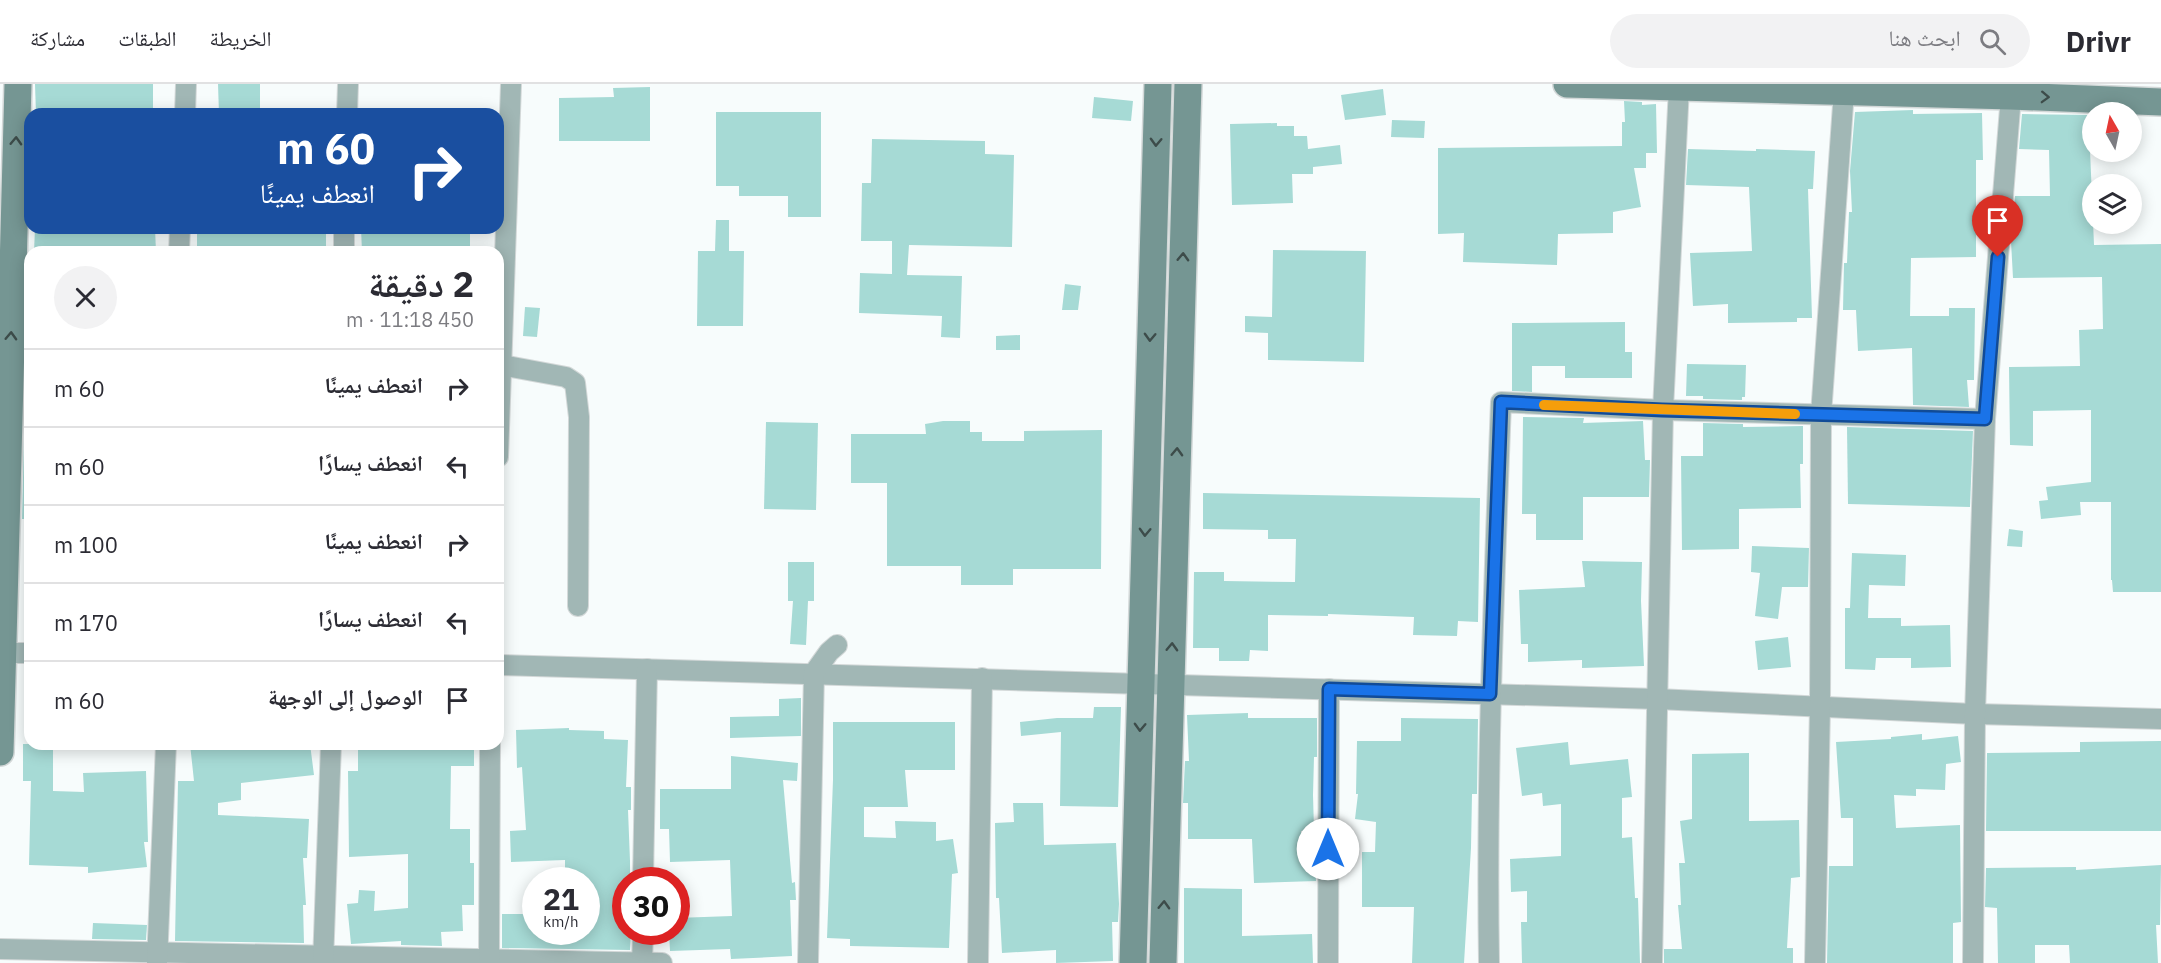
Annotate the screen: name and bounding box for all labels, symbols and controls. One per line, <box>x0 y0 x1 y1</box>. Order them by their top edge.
search box <box>1610 14 2030 68</box>
text: ابحث هنا <box>1889 23 1961 52</box>
text: Drivr <box>2066 23 2131 60</box>
text: مشاركة <box>30 24 85 52</box>
text: الطبقات <box>118 24 177 52</box>
text: الخريطة <box>210 24 271 52</box>
icon: search <box>1976 25 2009 58</box>
one-way arrow <box>2041 91 2050 103</box>
north arrow <box>2082 102 2142 162</box>
map controls <box>2082 102 2142 234</box>
text: 60 m <box>277 121 375 176</box>
icon: right <box>396 132 474 210</box>
one-way arrow <box>10 137 22 146</box>
one-way arrow <box>1150 138 1162 147</box>
button: layers <box>2082 174 2142 234</box>
text: انعطف يمينًا <box>260 175 375 210</box>
pin <box>1972 195 2023 257</box>
icon: arrive <box>1981 204 2014 237</box>
one-way arrow <box>1176 252 1189 261</box>
text: 2 دقيقة <box>368 260 474 307</box>
button: close <box>54 266 117 329</box>
text: 450 m · 11:18 <box>346 306 474 333</box>
one-way arrow <box>5 332 17 341</box>
one-way arrow <box>1144 333 1157 342</box>
text: انعطف يمينًا <box>325 370 423 399</box>
icon: right <box>441 372 474 405</box>
text: 60 m <box>54 374 105 403</box>
one-way arrow <box>1171 447 1183 456</box>
text: انعطف يسارًا <box>318 448 423 477</box>
icon: left <box>441 450 474 483</box>
text: 60 m <box>54 452 105 481</box>
text: انعطف يمينًا <box>325 526 423 555</box>
icon: right <box>441 528 474 561</box>
one-way arrow <box>1139 528 1151 537</box>
text: 100 m <box>54 530 118 559</box>
text: انعطف يسارًا <box>318 604 423 633</box>
icon: left <box>441 606 474 639</box>
text: 170 m <box>54 608 118 637</box>
one-way arrow <box>1165 642 1178 651</box>
text: الوصول إلى الوجهة <box>268 682 423 711</box>
icon: arrive <box>441 684 474 717</box>
text: 60 m <box>54 686 105 715</box>
one-way arrow <box>1133 723 1146 732</box>
position arrow <box>1296 817 1360 881</box>
speed limit sign: 30 <box>612 867 690 945</box>
text: 21 <box>543 879 579 918</box>
one-way arrow <box>1158 900 1171 909</box>
text: km/h <box>543 912 579 931</box>

